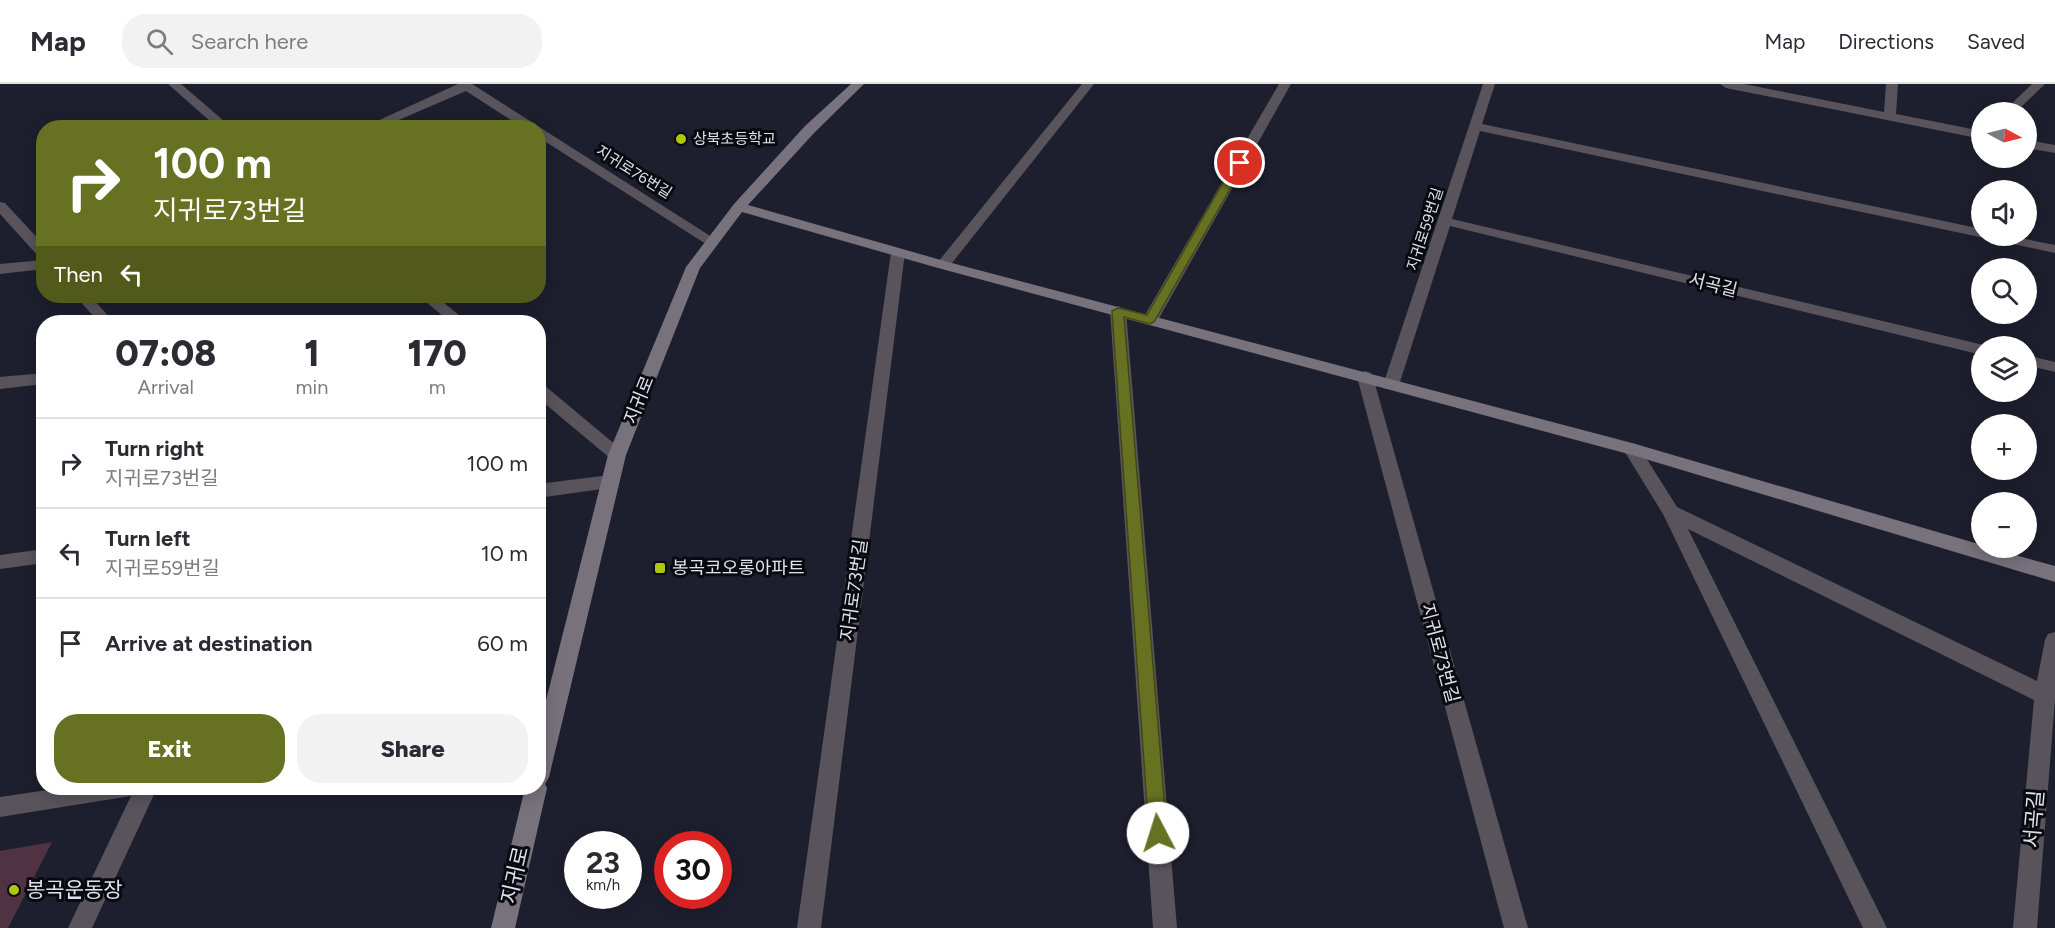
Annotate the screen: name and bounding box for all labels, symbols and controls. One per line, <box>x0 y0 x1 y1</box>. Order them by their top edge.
search box <box>122 14 542 68</box>
text: Map <box>30 24 86 58</box>
icon: search <box>143 25 176 58</box>
text: Search here <box>191 28 308 55</box>
text: Map <box>1764 29 1805 54</box>
text: Directions <box>1838 29 1934 54</box>
text: Saved <box>1967 29 2025 54</box>
north arrow <box>1971 102 2037 168</box>
map controls <box>1971 102 2037 558</box>
place label: 상북초등학교 <box>693 130 776 148</box>
marker: 상북초등학교 <box>674 132 688 146</box>
pin <box>1214 137 1265 188</box>
text: 100 m <box>153 138 272 189</box>
street label: 지귀로76번길 <box>593 142 675 202</box>
icon: right <box>54 144 132 222</box>
icon: arrive <box>1223 146 1256 179</box>
button: sound <box>1971 180 2037 246</box>
street label: 지귀로59번길 <box>1403 185 1447 273</box>
text: 지귀로73번길 <box>153 194 306 227</box>
icon: left <box>115 258 148 291</box>
button: search <box>1971 258 2037 324</box>
text: Then <box>54 261 103 288</box>
street label: 서곡길 <box>1686 268 1740 302</box>
text: 07:08 <box>115 332 216 375</box>
text: 1 <box>304 332 320 375</box>
text: 170 <box>408 332 467 375</box>
button: layers <box>1971 336 2037 402</box>
street label: 지귀로 <box>619 373 659 427</box>
text: Arrival <box>138 375 194 399</box>
text: min <box>295 375 328 399</box>
text: m <box>429 375 446 399</box>
button: + <box>1971 414 2037 480</box>
text: Turn right <box>105 435 204 462</box>
icon: right <box>54 447 87 480</box>
text: 100 m <box>467 450 528 477</box>
text: 지귀로73번길 <box>105 466 219 490</box>
button: − <box>1971 492 2037 558</box>
text: Turn left <box>105 525 191 552</box>
icon: left <box>54 537 87 570</box>
street label: 지귀로73번길 <box>836 538 872 642</box>
text: 10 m <box>481 540 528 567</box>
text: 지귀로59번길 <box>105 556 220 580</box>
place label: 봉곡코오롱아파트 <box>672 557 804 579</box>
marker: 봉곡코오롱아파트 <box>653 561 667 575</box>
street label: 지귀로73번길 <box>1416 601 1464 705</box>
icon: arrive <box>54 627 87 660</box>
text: Arrive at destination <box>105 630 313 657</box>
text: 60 m <box>477 630 528 657</box>
button: Exit <box>54 714 285 783</box>
button: Share <box>297 714 528 783</box>
street label: 서곡길 <box>2019 789 2048 849</box>
position arrow <box>1126 801 1190 865</box>
speed limit sign: 30 <box>654 831 732 909</box>
street label: 지귀로 <box>496 844 533 906</box>
text: 23 <box>586 844 620 881</box>
text: km/h <box>586 876 620 894</box>
place label: 봉곡운동장 <box>26 877 123 902</box>
marker: 봉곡운동장 <box>7 883 21 897</box>

